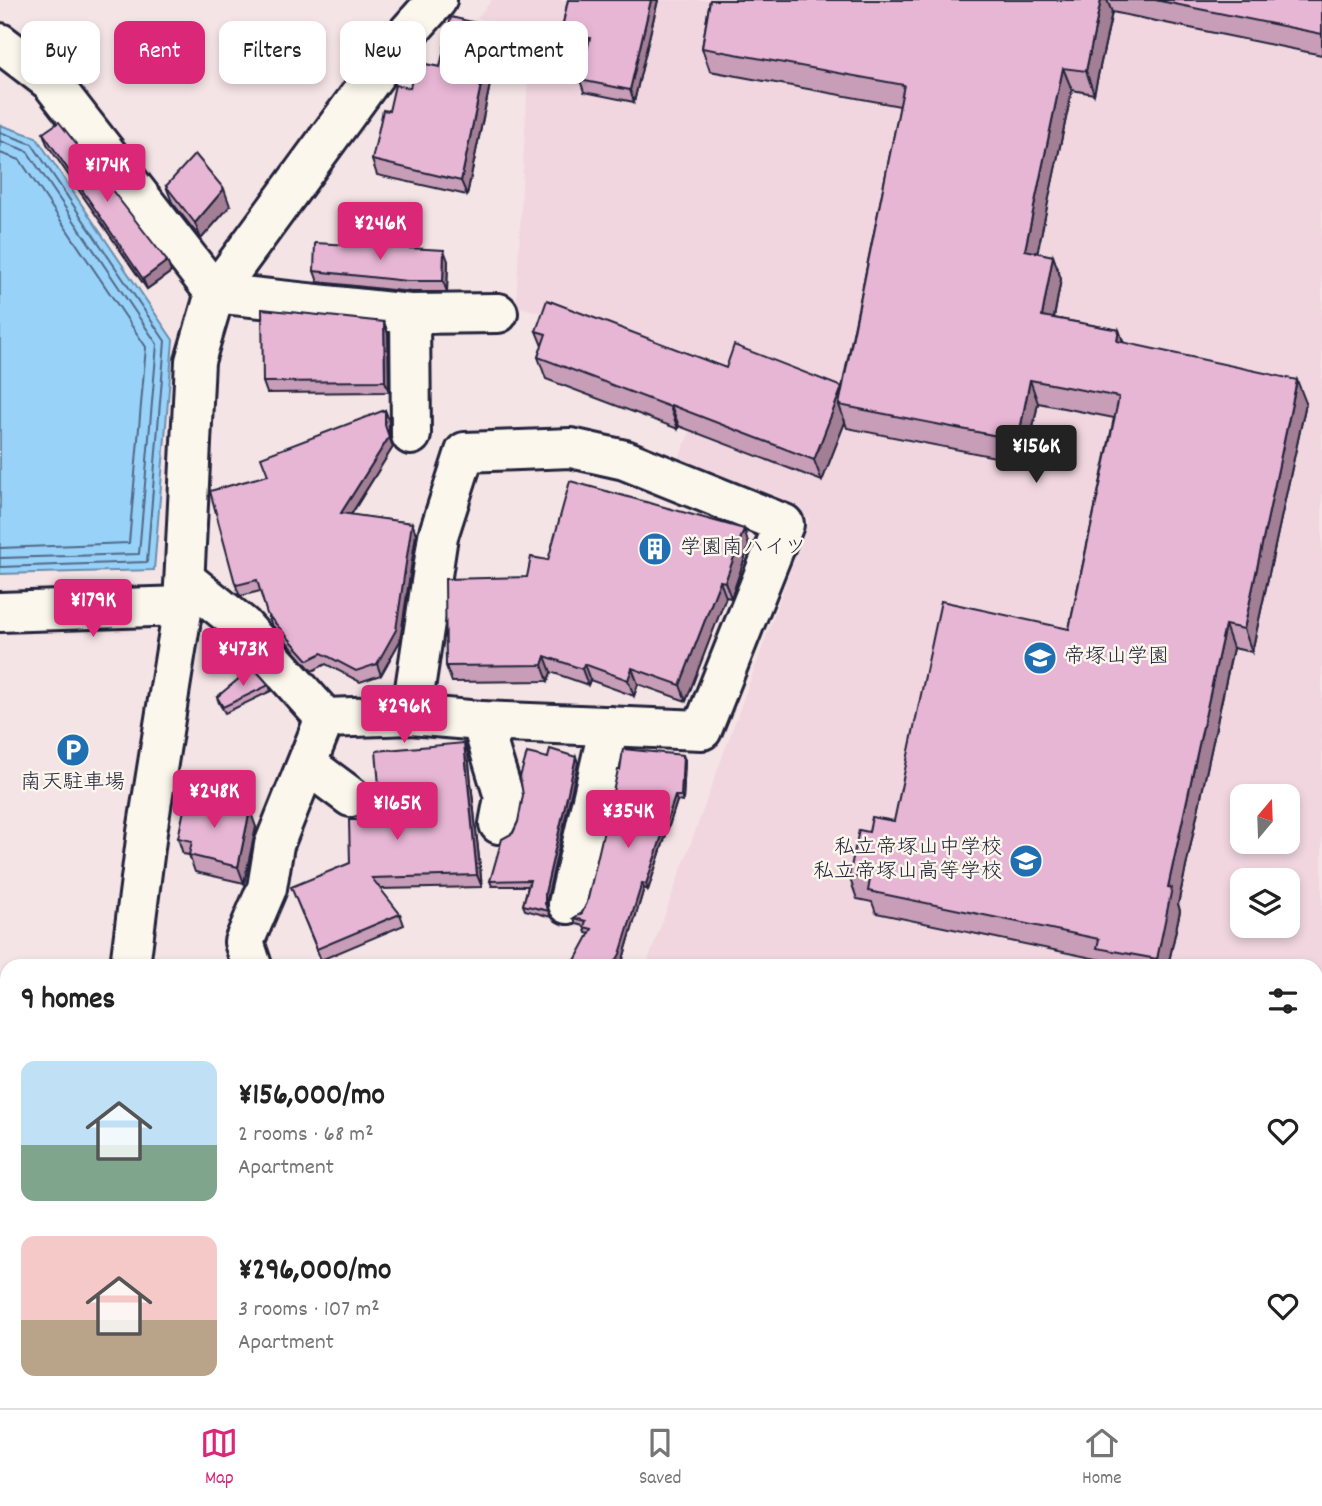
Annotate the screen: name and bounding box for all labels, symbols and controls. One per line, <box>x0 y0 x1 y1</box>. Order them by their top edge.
chip: Buy <box>21 21 100 84</box>
chip: Rent <box>114 21 205 84</box>
chip: Filters <box>219 21 326 84</box>
chip: New <box>340 21 426 84</box>
chip: Apartment <box>440 21 588 84</box>
pin: ¥174K <box>58 144 156 204</box>
text: ¥174K <box>84 150 130 183</box>
pin: ¥246K <box>331 202 429 262</box>
text: ¥246K <box>354 208 406 241</box>
pin: ¥156K <box>987 426 1085 485</box>
text: ¥156K <box>1012 431 1060 464</box>
building icon: 学園南ハイツ <box>636 530 674 568</box>
place label: 学園南ハイツ <box>680 534 806 564</box>
pin: ¥179K <box>44 580 142 639</box>
text: ¥179K <box>70 585 116 618</box>
pin: ¥473K <box>194 628 292 688</box>
text: ¥473K <box>218 634 268 667</box>
school or university icon: 帝塚山学園 <box>1021 639 1059 677</box>
place label: 帝塚山学園 <box>1064 643 1169 673</box>
pin: ¥296K <box>355 686 453 745</box>
text: ¥296K <box>377 691 431 724</box>
parking icon: 南天駐車場 <box>54 731 92 769</box>
place label: 南天駐車場 <box>21 769 126 799</box>
pin: ¥248K <box>165 770 263 830</box>
text: ¥248K <box>189 776 239 809</box>
pin: ¥165K <box>348 782 446 842</box>
north arrow <box>1230 784 1300 854</box>
map controls <box>1230 784 1300 938</box>
text: ¥165K <box>373 788 421 821</box>
pin: ¥354K <box>579 790 677 850</box>
text: ¥354K <box>602 796 654 829</box>
place label: 私立帝塚山中学校 私立帝塚山高等学校 <box>813 834 1002 888</box>
school or university icon: 私立帝塚山中学校 私立帝塚山高等学校 <box>1007 842 1045 880</box>
button: layers <box>1230 868 1300 938</box>
text: 9 homes <box>21 980 115 1023</box>
icon: filters <box>1264 982 1302 1020</box>
text: ¥156,000/mo <box>238 1076 385 1119</box>
icon: home <box>77 1089 161 1173</box>
icon: heart <box>1264 1112 1302 1150</box>
text: 2 rooms · 68 m² <box>238 1119 374 1152</box>
text: Apartment <box>238 1152 334 1185</box>
text: ¥296,000/mo <box>238 1251 391 1294</box>
icon: home <box>77 1264 161 1348</box>
icon: heart <box>1264 1287 1302 1325</box>
text: 3 rooms · 107 m² <box>238 1294 380 1327</box>
text: Apartment <box>238 1327 334 1360</box>
tab: Map <box>200 1424 238 1493</box>
tab: Saved <box>639 1424 681 1493</box>
tab: Home <box>1082 1424 1122 1493</box>

